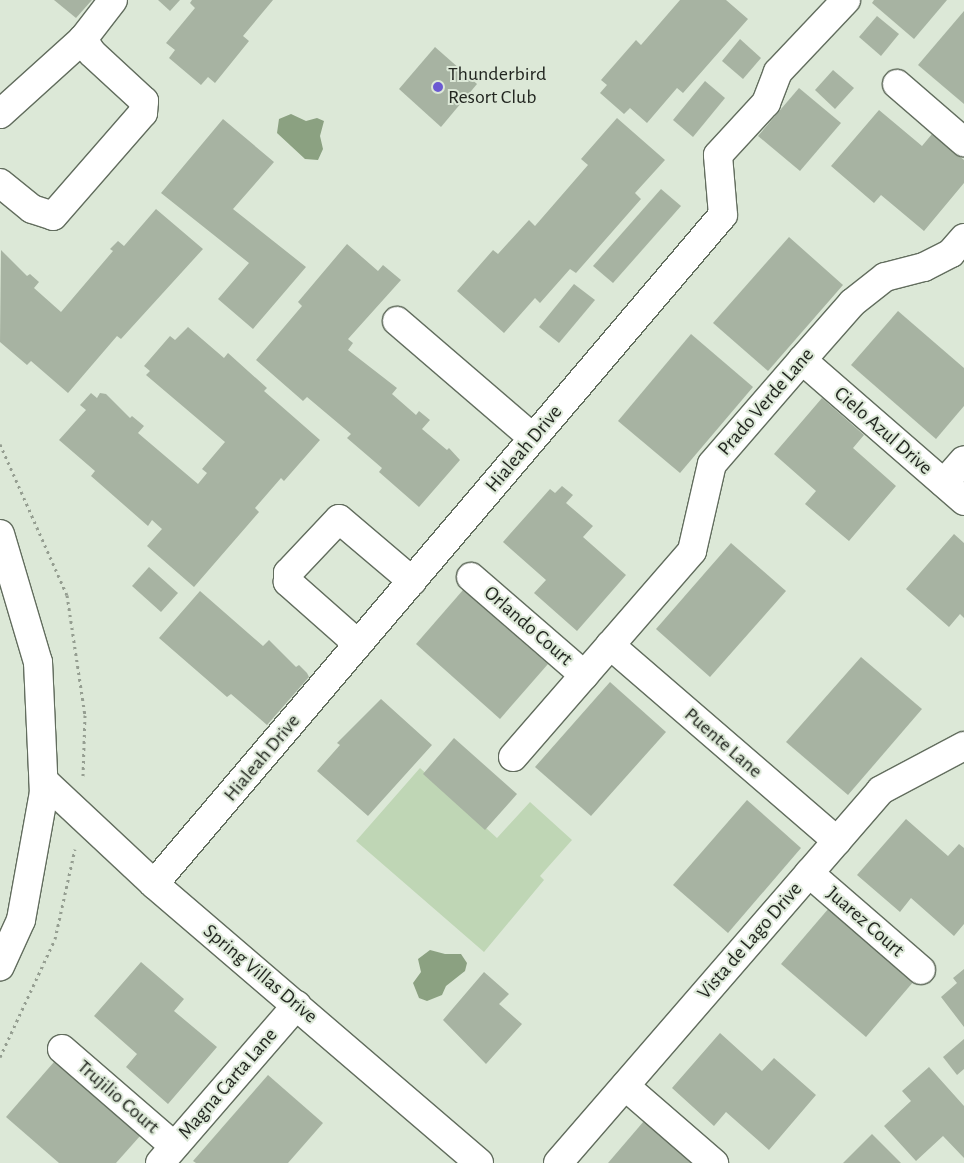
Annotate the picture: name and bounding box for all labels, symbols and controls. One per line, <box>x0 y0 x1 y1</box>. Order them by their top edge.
place label: Thunderbird Resort Club <box>448 63 546 110</box>
marker: Thunderbird Resort Club <box>432 81 444 93</box>
street label: Prado Verde Lane <box>713 343 819 461</box>
street label: Cielo Azul Drive <box>829 382 937 480</box>
street label: Hialeah Drive <box>481 401 567 497</box>
street label: Orlando Court <box>479 581 577 671</box>
street label: Puente Lane <box>679 703 767 783</box>
street label: Hialeah Drive <box>219 710 305 806</box>
street label: Vista de Lago Drive <box>693 878 807 1004</box>
street label: Juarez Court <box>821 882 909 962</box>
street label: Spring Villas Drive <box>198 919 322 1029</box>
street label: Magna Carta Lane <box>173 1024 283 1144</box>
street label: Trujilio Court <box>72 1055 164 1139</box>

